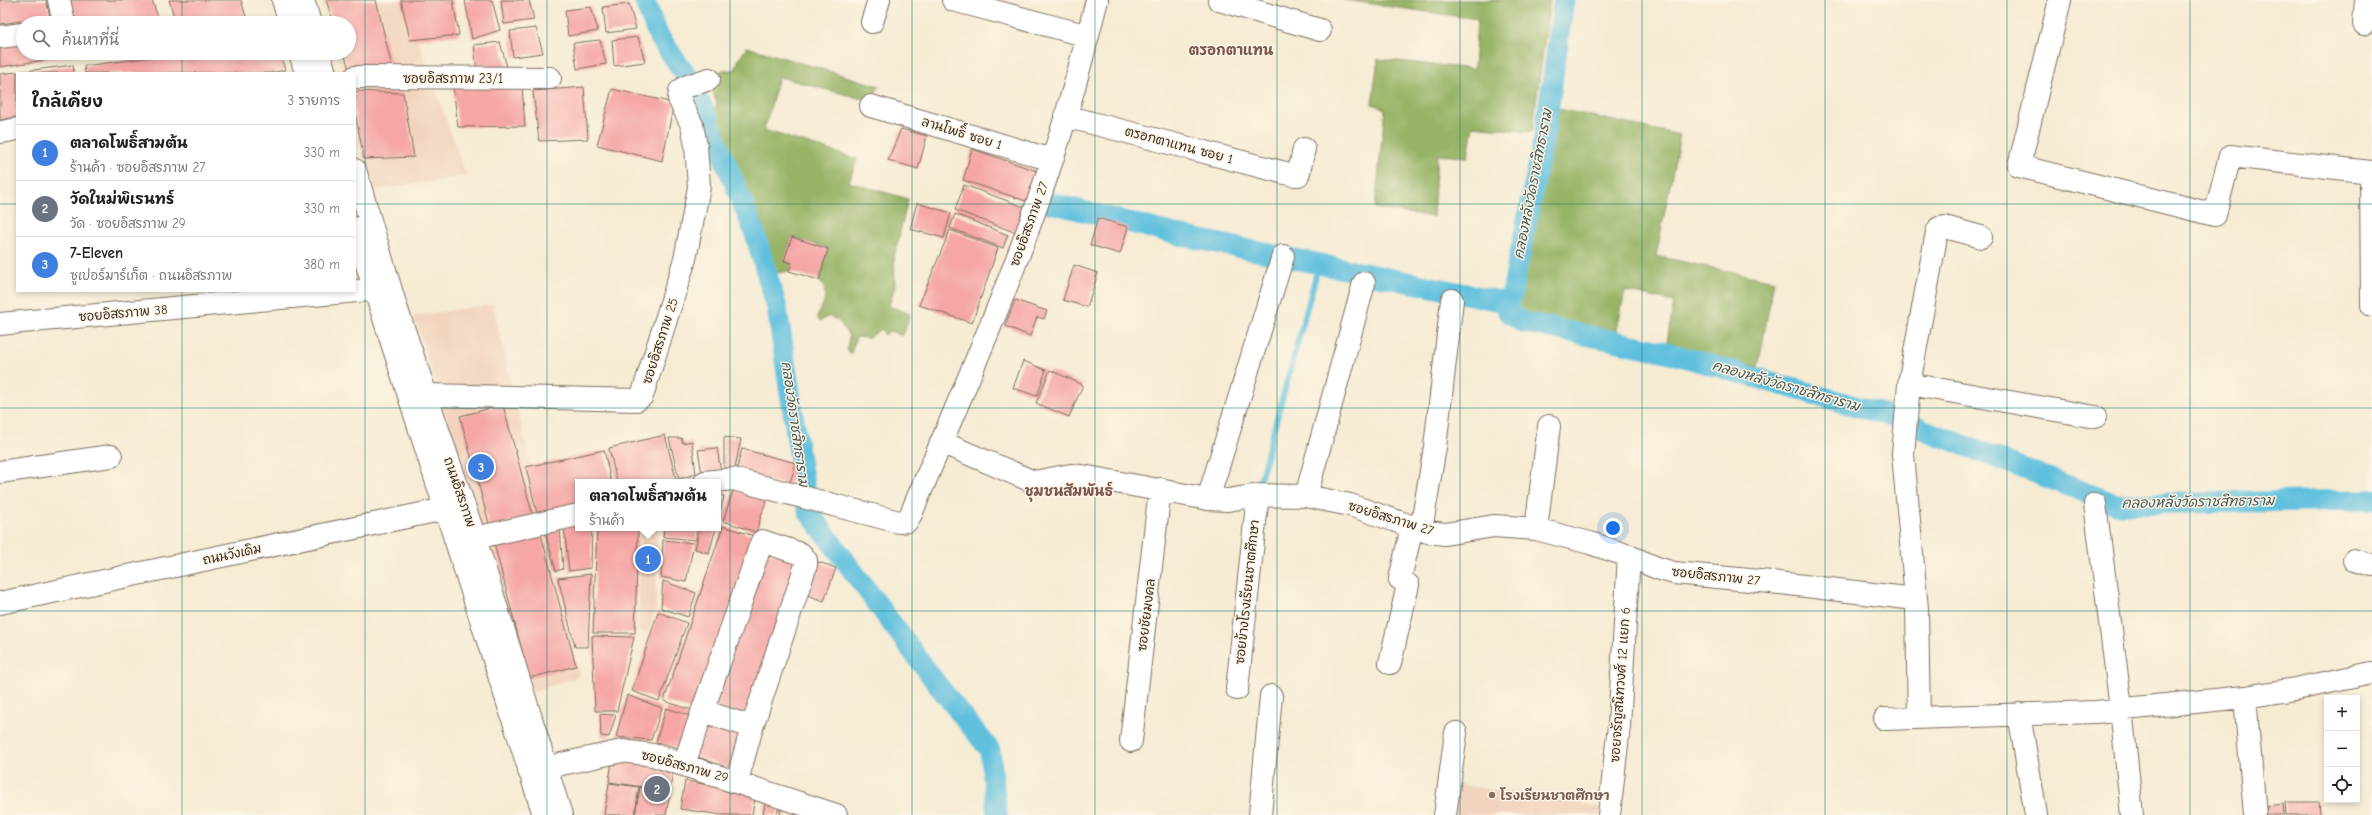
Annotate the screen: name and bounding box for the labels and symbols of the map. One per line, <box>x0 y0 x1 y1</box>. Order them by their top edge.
district label: ตรอกตาแทน <box>1188 42 1274 59</box>
street label: ซอยอิสรภาพ 23/1 <box>403 71 503 86</box>
water label: คลองหลังวัดราชสิทธาราม <box>1510 106 1556 260</box>
street label: ลานโพธิ์ ซอย 1 <box>920 109 1005 152</box>
street label: ตรอกตาแทน ซอย 1 <box>1123 123 1235 167</box>
street label: ซอยอิสรภาพ 27 <box>1007 180 1051 268</box>
street label: ซอยอิสรภาพ 25 <box>639 296 681 386</box>
street label: ซอยอิสรภาพ 38 <box>78 302 168 324</box>
water label: คลองหลังวัดราชสิทธาราม <box>1710 357 1863 416</box>
water label: คลองวัดราชสิทธาราม <box>778 360 812 489</box>
pin: 3 <box>468 452 494 482</box>
street label: ถนนอิสรภาพ <box>441 455 479 529</box>
district label: ชุมชนสัมพันธ์ <box>1025 481 1114 502</box>
water label: คลองหลังวัดราชสิทธาราม <box>2122 492 2276 512</box>
street label: ซอยอิสรภาพ 27 <box>1346 498 1436 538</box>
your location <box>1603 518 1623 538</box>
street label: ซอยข้างโรงเรียนชาตศึกษา <box>1230 519 1262 665</box>
street label: ถนนวังเดิม <box>201 540 263 568</box>
pin: 1 <box>635 544 661 574</box>
street label: ซอยอิสรภาพ 27 <box>1671 564 1761 588</box>
street label: ซอยชัยมงคล <box>1134 578 1158 652</box>
street label: ซอยจรัญสนิทวงศ์ 12 แยก 6 <box>1605 607 1633 763</box>
street label: ซอยอิสรภาพ 29 <box>640 747 730 785</box>
pin: 2 <box>644 774 670 804</box>
place label: โรงเรียนชาตศึกษา <box>1499 787 1609 803</box>
marker: โรงเรียนชาตศึกษา <box>1487 790 1497 800</box>

